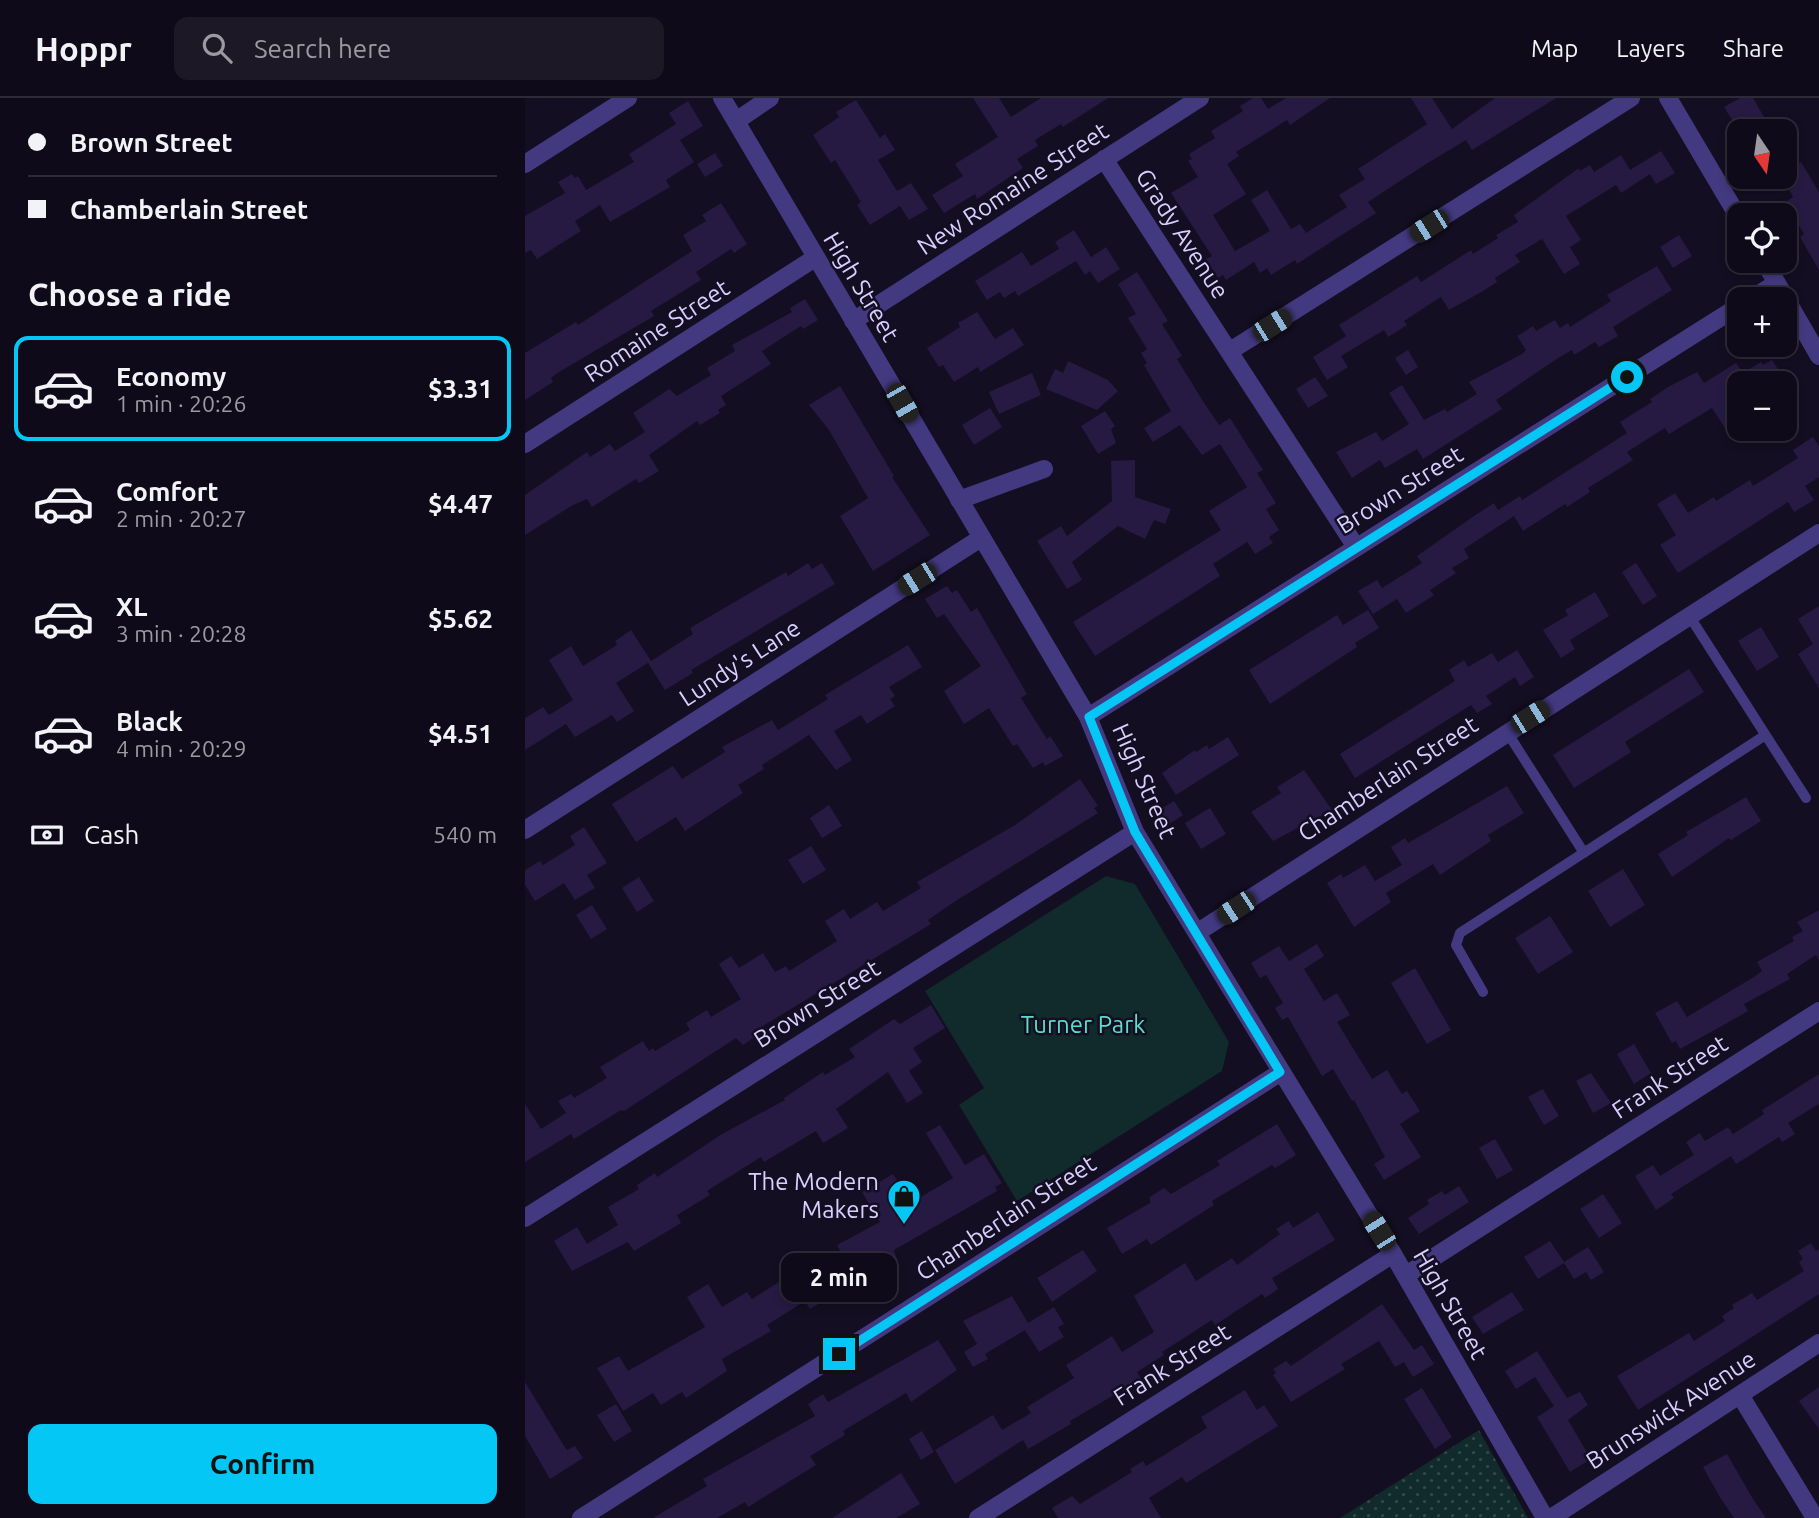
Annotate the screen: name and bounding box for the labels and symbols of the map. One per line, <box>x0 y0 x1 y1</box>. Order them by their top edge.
street label: New Romaine Street <box>912 117 1114 260</box>
north arrow <box>1727 119 1797 189</box>
street label: Grady Avenue <box>1130 164 1234 304</box>
car <box>1406 206 1453 246</box>
street label: High Street <box>818 227 905 347</box>
street label: Romaine Street <box>579 273 735 387</box>
car <box>1249 305 1296 345</box>
route start <box>1611 361 1643 393</box>
car <box>883 380 922 426</box>
street label: Brown Street <box>1332 440 1468 539</box>
car <box>894 559 941 599</box>
street label: Lundy's Lane <box>674 614 805 712</box>
car <box>1507 697 1554 737</box>
street label: Chamberlain Street <box>1293 710 1483 847</box>
street label: High Street <box>1107 719 1182 843</box>
car <box>1213 888 1260 928</box>
street label: Brown Street <box>749 954 885 1053</box>
park label: Turner Park <box>1021 1011 1145 1038</box>
street label: Frank Street <box>1607 1029 1733 1124</box>
street label: Chamberlain Street <box>911 1149 1101 1286</box>
place label: The Modern Makers <box>748 1168 879 1223</box>
shop icon: The Modern Makers <box>885 1177 923 1226</box>
car <box>1359 1208 1400 1254</box>
street label: High Street <box>1408 1244 1493 1364</box>
callout: 2 min <box>781 1252 897 1302</box>
street label: Frank Street <box>1109 1318 1235 1411</box>
route end <box>823 1338 855 1370</box>
street label: Brunswick Avenue <box>1581 1345 1760 1474</box>

